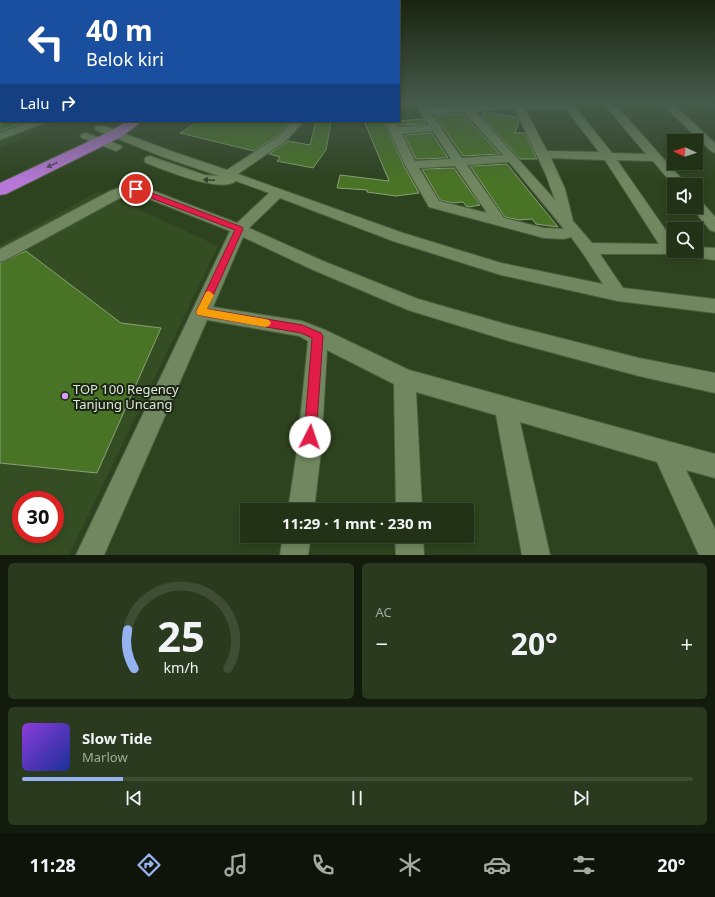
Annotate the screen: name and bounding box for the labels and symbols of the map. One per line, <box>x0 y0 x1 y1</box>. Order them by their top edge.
north arrow <box>667 134 703 170</box>
one-way arrow <box>46 162 58 168</box>
pin <box>119 172 153 206</box>
one-way arrow <box>203 176 215 183</box>
place label: TOP 100 Regency Tanjung Uncang <box>73 380 179 413</box>
marker: TOP 100 Regency Tanjung Uncang <box>60 391 70 401</box>
position arrow <box>289 416 331 458</box>
speed limit sign: 30 <box>12 491 64 543</box>

